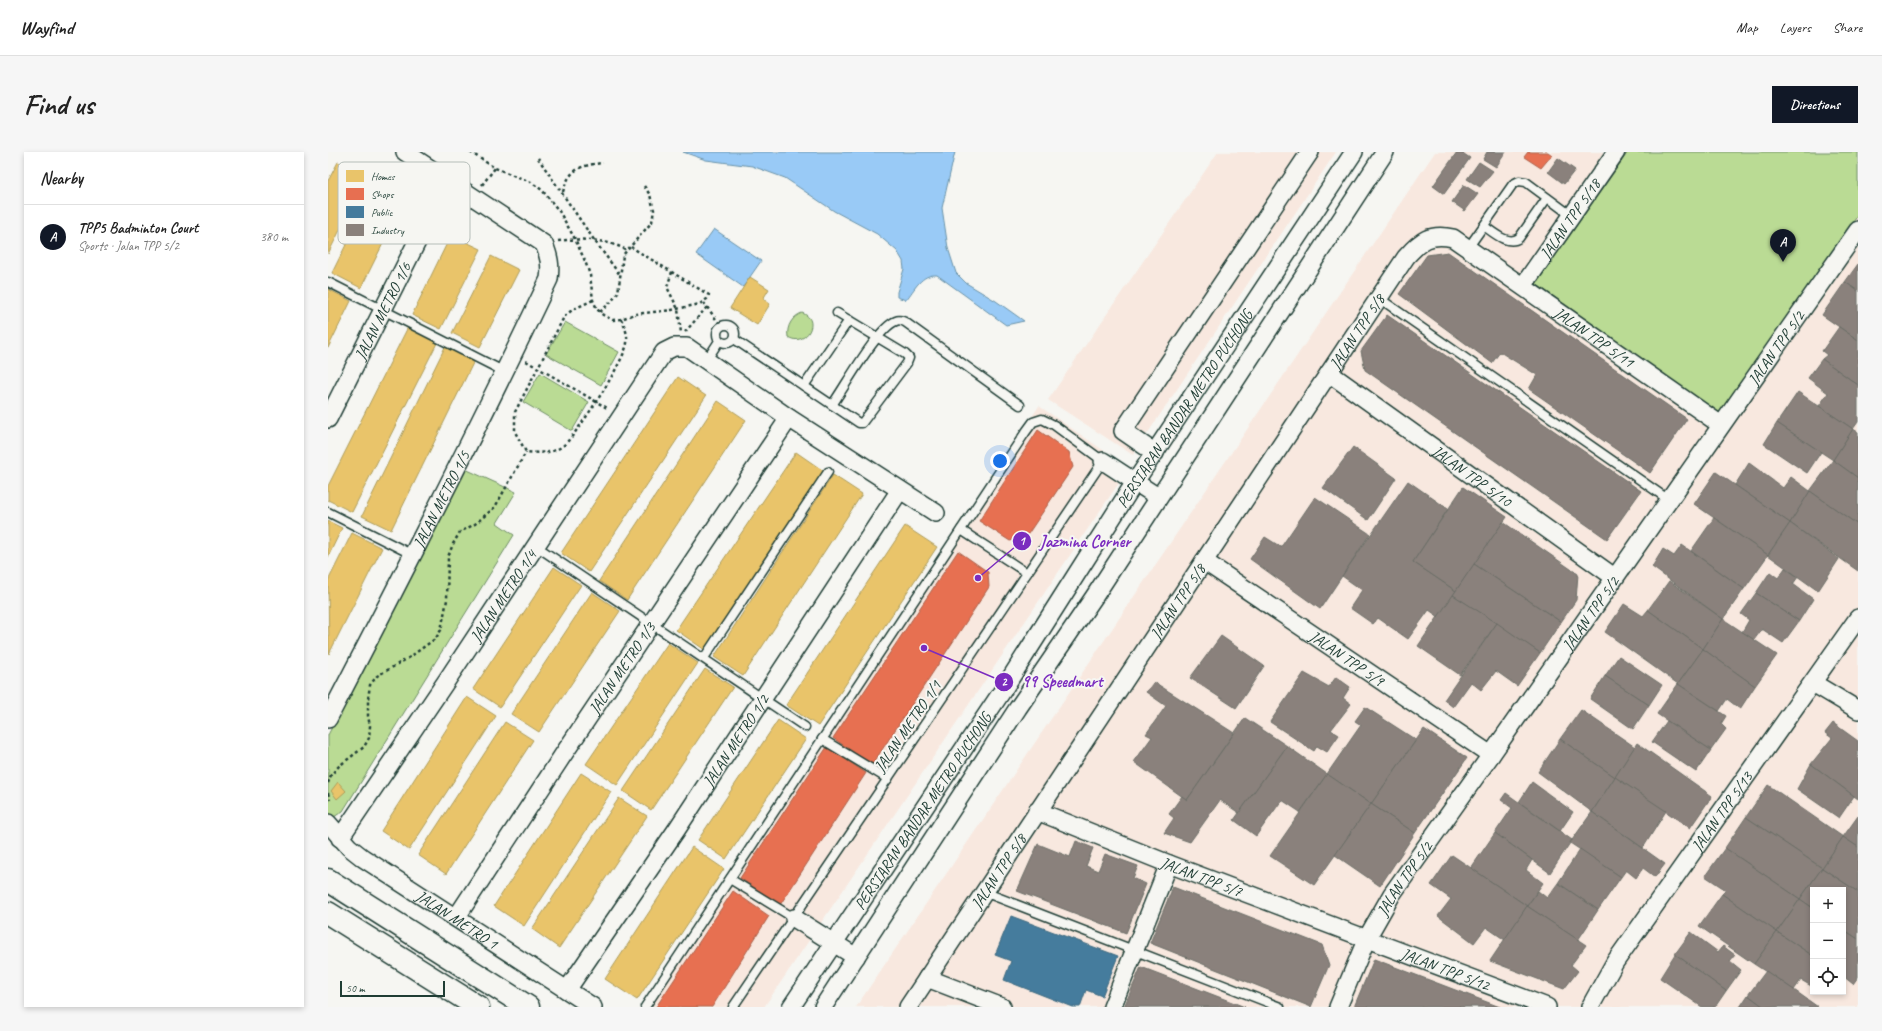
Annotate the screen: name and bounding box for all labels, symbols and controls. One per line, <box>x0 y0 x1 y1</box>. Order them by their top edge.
text: Wayfind <box>20 16 73 40</box>
text: Map <box>1736 19 1758 36</box>
text: Layers <box>1780 19 1811 36</box>
text: Share <box>1833 19 1862 36</box>
button: Directions <box>1772 86 1858 123</box>
text: Find us <box>24 87 94 122</box>
legend <box>338 162 470 244</box>
text: Nearby <box>40 168 83 189</box>
text: Homes <box>371 169 396 183</box>
street label: JALAN TPP 5/18 <box>1535 174 1606 264</box>
text: Shops <box>371 187 395 201</box>
text: Public <box>371 205 393 219</box>
text: TPP5 Badminton Court <box>78 219 198 238</box>
text: Industry <box>371 223 405 237</box>
text: A <box>50 229 56 245</box>
text: 380 m <box>260 229 288 245</box>
pin: A <box>1770 229 1796 262</box>
text: Sports · Jalan TPP 5/2 <box>78 238 179 254</box>
street label: JALAN METRO 1/6 <box>350 259 416 364</box>
street label: JALAN TPP 5/8 <box>1325 289 1391 374</box>
street label: JALAN TPP 5/11 <box>1549 302 1638 373</box>
street label: PERSIARAN BANDAR METRO PUCHONG <box>1112 305 1258 512</box>
street label: JALAN TPP 5/2 <box>1743 306 1810 390</box>
street label: JALAN TPP 5/10 <box>1427 440 1517 513</box>
street label: JALAN METRO 1/5 <box>408 447 475 553</box>
your location <box>990 451 1010 471</box>
callout: Jazmina Corner <box>1012 526 1138 555</box>
text: Jazmina Corner <box>1039 531 1132 552</box>
text: 1 <box>1019 533 1026 549</box>
street label: JALAN METRO 1/4 <box>465 545 542 647</box>
street label: JALAN TPP 5/8 <box>1146 559 1211 644</box>
street label: JALAN TPP 5/2 <box>1557 571 1625 656</box>
street label: JALAN METRO 1/3 <box>584 617 661 719</box>
street label: JALAN TPP 5/9 <box>1305 626 1389 692</box>
callout: 99 Speedmart <box>994 667 1110 696</box>
text: 99 Speedmart <box>1022 671 1105 692</box>
text: 2 <box>1001 674 1008 690</box>
street label: JALAN METRO 1/1 <box>869 676 946 777</box>
street label: JALAN METRO 1/2 <box>698 690 775 792</box>
street label: PERSIARAN BANDAR METRO PUCHONG <box>850 707 997 914</box>
street label: JALAN TPP 5/13 <box>1687 767 1758 856</box>
street label: JALAN TPP 5/8 <box>966 829 1032 914</box>
street label: JALAN TPP 5/2 <box>1372 836 1438 921</box>
street label: JALAN TPP 5/7 <box>1156 852 1246 902</box>
street label: JALAN METRO 1 <box>411 885 502 954</box>
map controls <box>1810 887 1846 995</box>
button: + <box>1810 887 1846 923</box>
button: − <box>1810 923 1846 959</box>
street label: JALAN TPP 5/12 <box>1397 943 1494 996</box>
button: locate <box>1810 959 1846 995</box>
scale bar <box>340 979 445 998</box>
text: 50 m <box>346 981 365 995</box>

